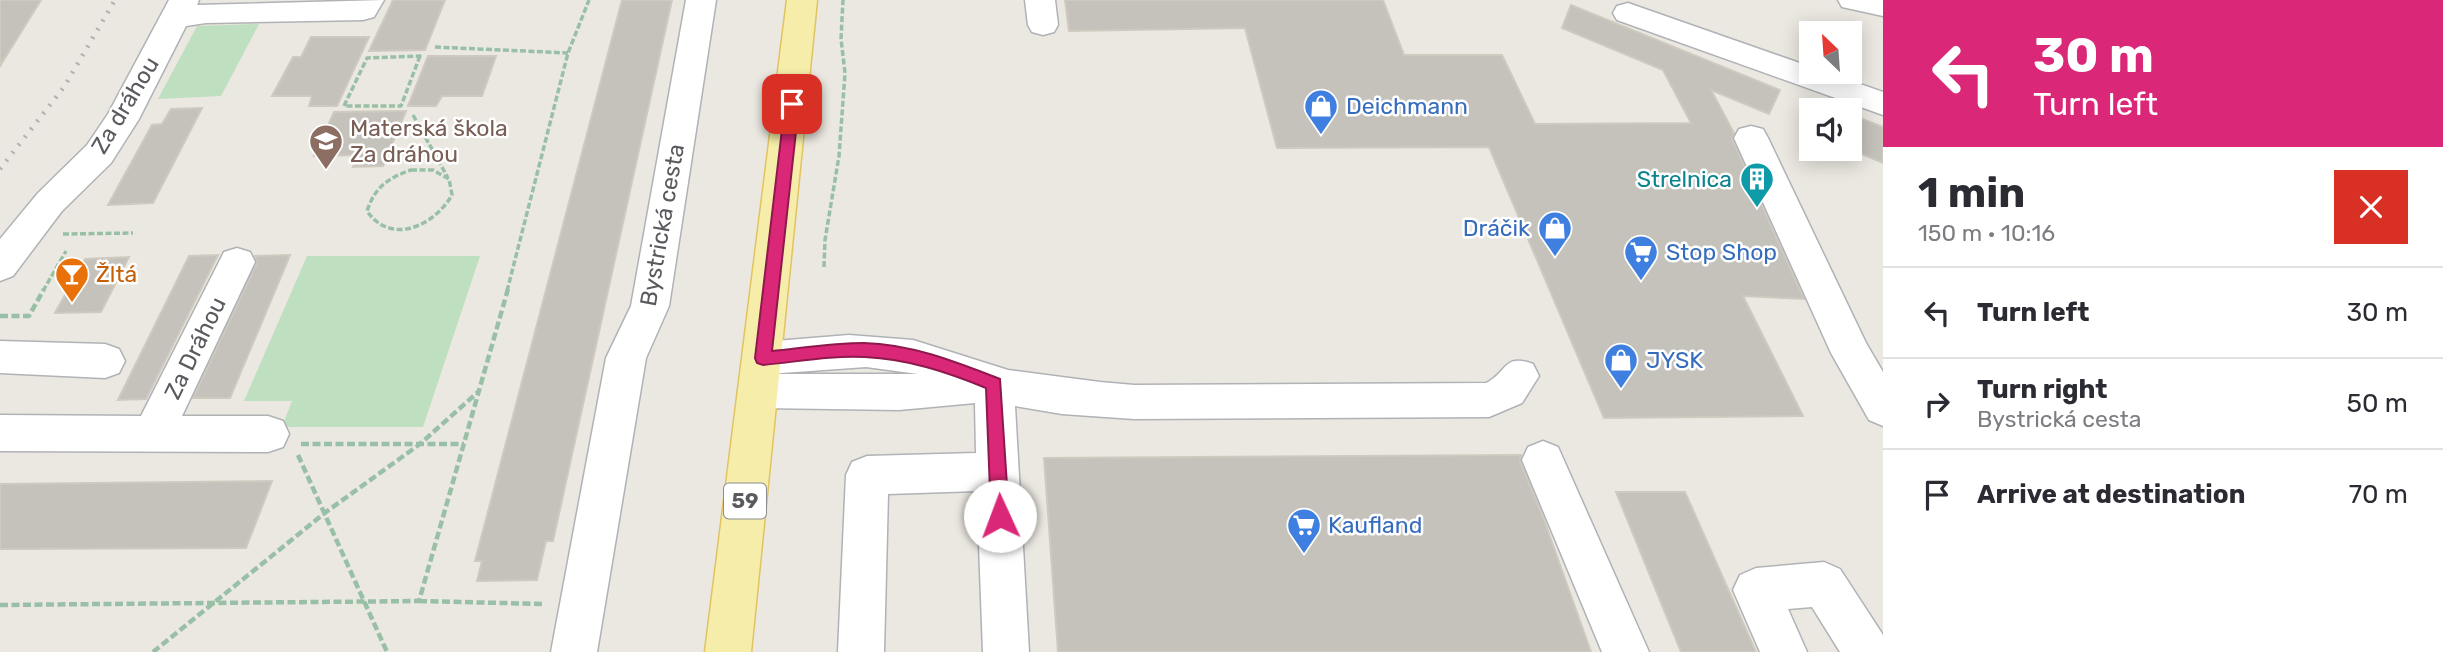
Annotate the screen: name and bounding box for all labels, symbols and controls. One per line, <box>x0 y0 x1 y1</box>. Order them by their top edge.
north arrow <box>1799 21 1862 84</box>
map controls <box>1799 21 1862 161</box>
text: 30 m <box>2033 26 2154 84</box>
icon: left <box>1918 28 2009 119</box>
street label: Za dráhou <box>85 51 165 159</box>
pin <box>762 74 822 134</box>
icon: arrive <box>773 85 811 123</box>
text: Turn left <box>2033 85 2158 123</box>
shop icon: Deichmann <box>1302 87 1340 136</box>
place label: Deichmann <box>1346 92 1468 120</box>
button: sound <box>1799 98 1862 161</box>
place label: Materská škola Za dráhou <box>350 114 508 168</box>
school or university icon: Materská škola Za dráhou <box>307 122 345 171</box>
street label: Bystrická cesta <box>634 142 690 308</box>
building icon: Strelnica <box>1738 160 1776 209</box>
place label: Strelnica <box>1637 165 1732 193</box>
text: 1 min <box>1918 168 2025 218</box>
button: close <box>2334 170 2408 244</box>
shop icon: Dráčik <box>1536 209 1574 258</box>
place label: Dráčik <box>1463 214 1530 242</box>
text: 150 m · 10:16 <box>1918 219 2055 247</box>
supermarket icon: Stop Shop <box>1622 233 1660 282</box>
place label: Stop Shop <box>1666 238 1777 266</box>
bar icon: Žltá <box>53 255 91 304</box>
place label: Žltá <box>96 260 137 288</box>
street label: Za Dráhou <box>158 292 232 404</box>
icon: left <box>1918 294 1956 332</box>
text: Turn left <box>1977 297 2089 328</box>
text: 30 m <box>2346 297 2408 328</box>
shop icon: JYSK <box>1602 341 1640 390</box>
place label: JYSK <box>1646 346 1703 374</box>
text: Turn right <box>1977 374 2107 405</box>
icon: right <box>1918 385 1956 423</box>
text: 50 m <box>2347 388 2408 419</box>
text: Bystrická cesta <box>1977 405 2141 433</box>
icon: arrive <box>1918 476 1956 514</box>
position arrow <box>963 479 1037 553</box>
text: Arrive at destination <box>1977 479 2245 510</box>
text: 70 m <box>2349 479 2408 510</box>
road number: 59 <box>724 484 766 518</box>
supermarket icon: Kaufland <box>1285 506 1323 555</box>
place label: Kaufland <box>1328 511 1422 539</box>

